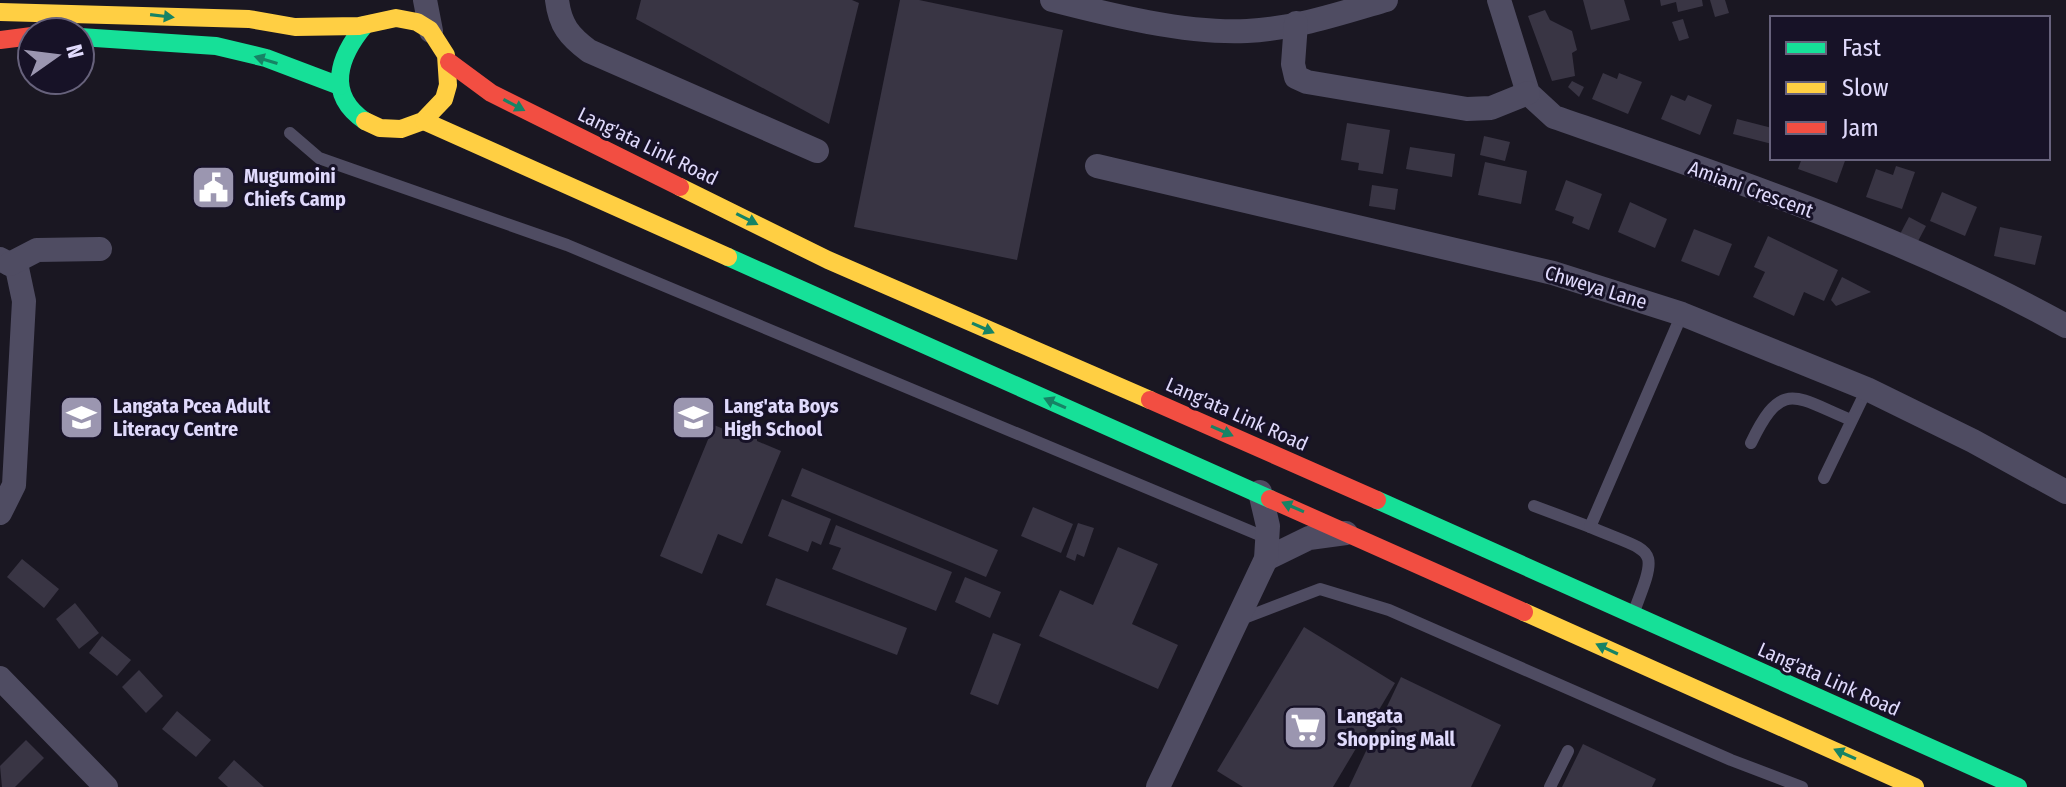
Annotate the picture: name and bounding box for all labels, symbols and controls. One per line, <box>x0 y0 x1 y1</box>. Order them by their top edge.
one-way arrow <box>149 10 174 23</box>
north arrow <box>16 16 96 96</box>
legend <box>1770 16 2050 160</box>
text: Fast <box>1842 34 1881 62</box>
text: N <box>60 42 90 61</box>
one-way arrow <box>254 53 278 65</box>
text: Slow <box>1842 74 1889 102</box>
one-way arrow <box>502 98 525 111</box>
street label: Lang'ata Link Road <box>574 102 722 190</box>
text: Jam <box>1842 114 1879 142</box>
street label: Amiani Crescent <box>1685 155 1817 223</box>
public building icon: Mugumoini Chiefs Camp <box>189 163 237 211</box>
place label: Mugumoini Chiefs Camp <box>244 164 346 211</box>
one-way arrow <box>736 212 759 226</box>
street label: Chweya Lane <box>1542 260 1650 314</box>
one-way arrow <box>971 321 995 334</box>
street label: Lang'ata Link Road <box>1162 372 1312 456</box>
school or university icon: Langata Pcea Adult Literacy Centre <box>58 393 106 441</box>
school or university icon: Lang'ata Boys High School <box>669 393 717 441</box>
place label: Langata Pcea Adult Literacy Centre <box>113 394 271 441</box>
place label: Lang'ata Boys High School <box>724 394 839 441</box>
one-way arrow <box>1043 396 1067 409</box>
one-way arrow <box>1210 425 1234 438</box>
one-way arrow <box>1282 500 1305 513</box>
street label: Lang'ata Link Road <box>1754 637 1904 721</box>
one-way arrow <box>1595 642 1619 656</box>
supermarket icon: Langata Shopping Mall <box>1282 703 1330 751</box>
place label: Langata Shopping Mall <box>1337 704 1456 751</box>
one-way arrow <box>1833 747 1857 760</box>

